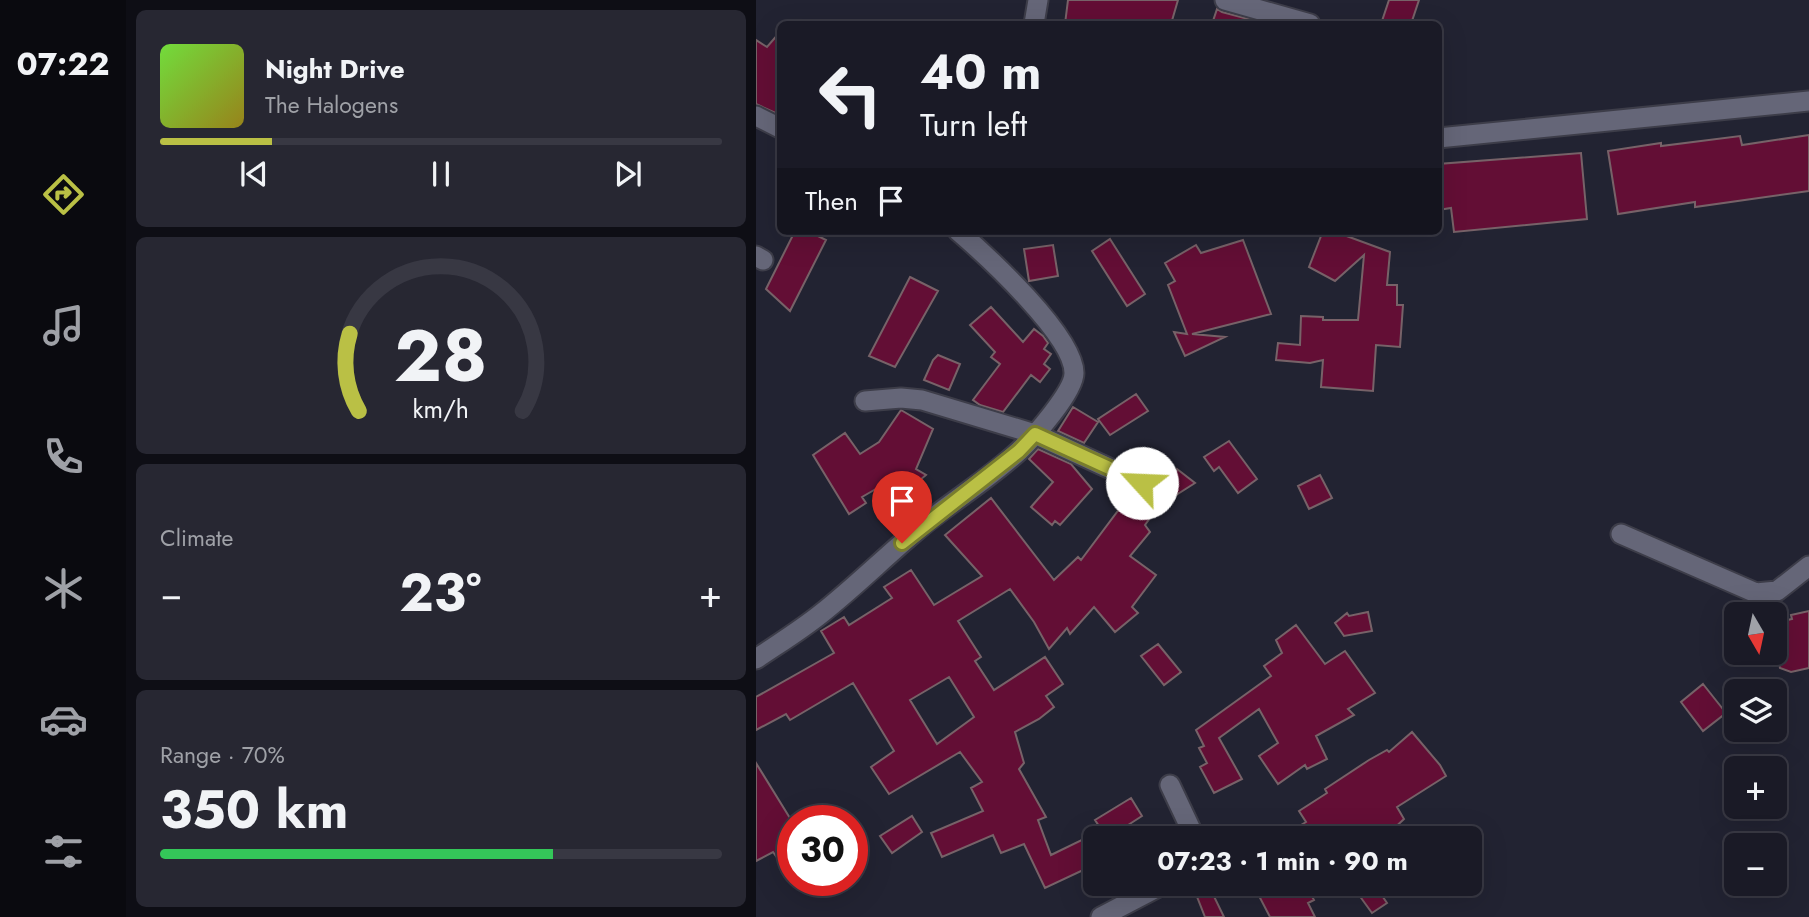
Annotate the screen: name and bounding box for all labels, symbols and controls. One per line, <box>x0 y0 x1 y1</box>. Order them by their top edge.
text: 40 m <box>920 37 1042 107</box>
text: 07:22 <box>17 41 109 87</box>
icon: left <box>805 49 896 140</box>
text: Night Drive <box>265 50 405 88</box>
text: The Halogens <box>265 88 398 122</box>
text: Turn left <box>920 102 1027 148</box>
icon: previous <box>235 155 273 193</box>
icon: pause <box>422 155 460 193</box>
icon: next <box>609 155 647 193</box>
icon: directions <box>39 170 88 219</box>
text: Then <box>805 182 858 220</box>
icon: arrive <box>872 182 910 220</box>
icon: music <box>39 301 88 350</box>
text: 28 <box>394 304 488 409</box>
text: km/h <box>413 391 469 427</box>
icon: phone <box>39 432 88 481</box>
position arrow <box>1105 446 1179 520</box>
pin <box>872 471 932 543</box>
icon: arrive <box>883 482 921 520</box>
text: Climate <box>160 521 233 555</box>
text: 23° <box>400 555 481 631</box>
icon: climate <box>39 564 88 613</box>
text: − <box>160 566 182 621</box>
text: + <box>699 566 722 621</box>
north arrow <box>1724 602 1787 665</box>
map controls <box>1724 602 1787 896</box>
button: layers <box>1724 679 1787 742</box>
icon: car <box>39 695 88 744</box>
text: Range · 70% <box>160 738 285 772</box>
button: + <box>1724 756 1787 819</box>
text: 350 km <box>160 772 349 848</box>
speed limit sign: 30 <box>777 805 868 896</box>
icon: filters <box>39 827 88 876</box>
button: − <box>1724 833 1787 896</box>
text: 07:23 · 1 min · 90 m <box>1157 842 1408 880</box>

